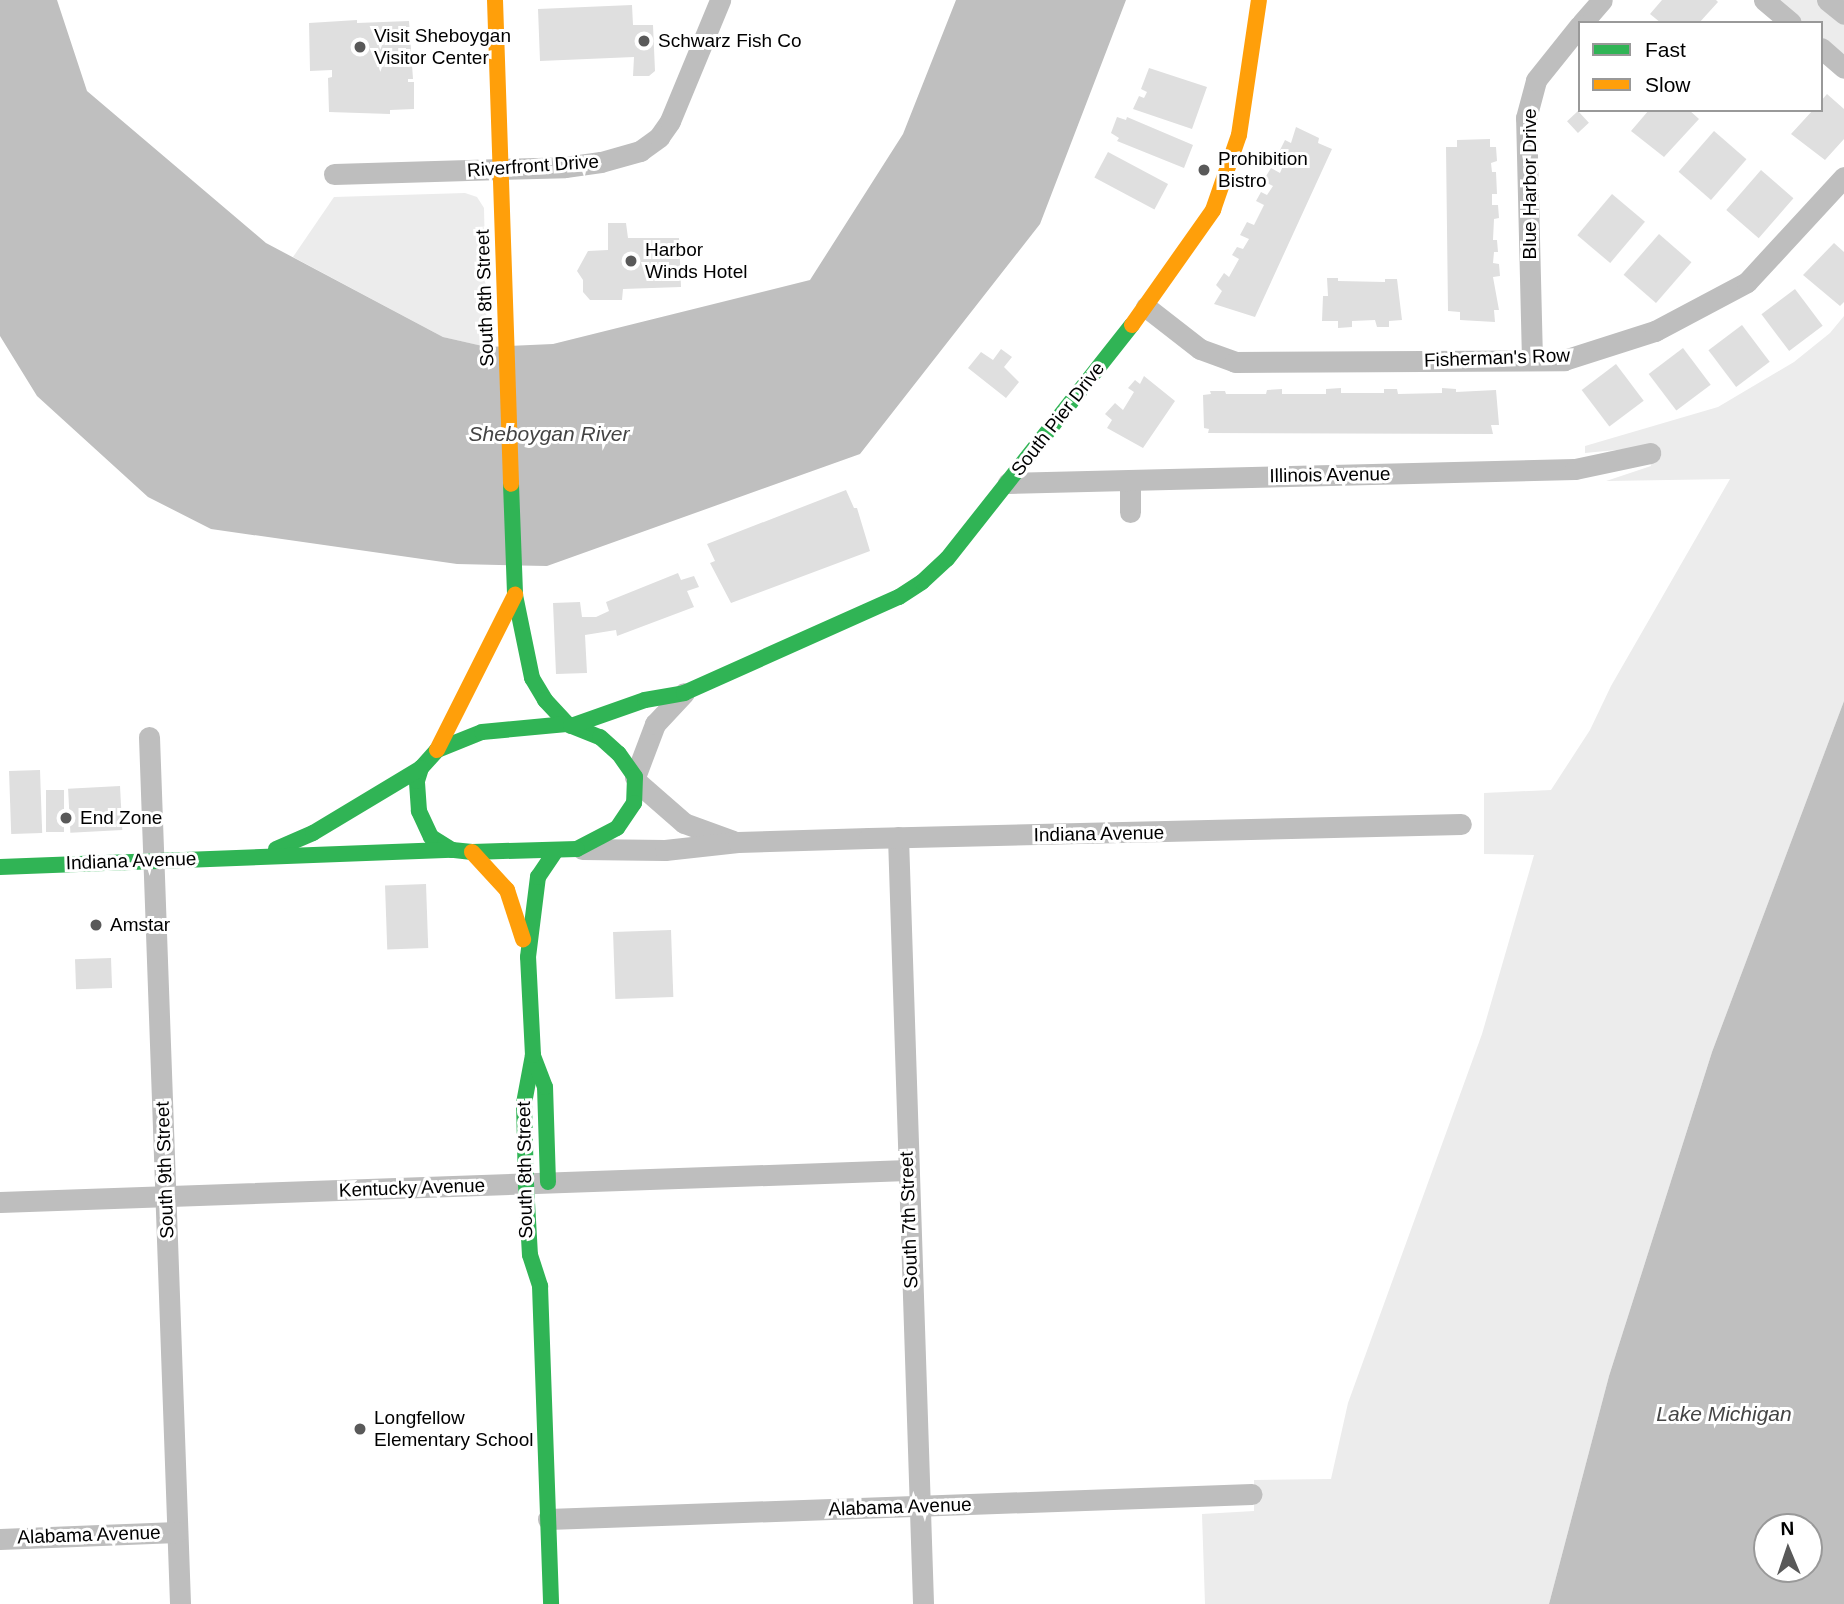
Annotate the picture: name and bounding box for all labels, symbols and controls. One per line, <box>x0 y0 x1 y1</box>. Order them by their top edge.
legend <box>1578 21 1823 112</box>
place label: Visit Sheboygan Visitor Center <box>374 25 511 69</box>
place label: Schwarz Fish Co <box>658 30 802 52</box>
marker: Schwarz Fish Co <box>636 33 652 49</box>
text: Fast <box>1645 38 1686 61</box>
marker: Visit Sheboygan Visitor Center <box>352 39 368 55</box>
text: Slow <box>1645 73 1691 96</box>
street label: Blue Harbor Drive <box>1519 109 1541 259</box>
place label: Prohibition Bistro <box>1218 148 1308 192</box>
street label: Riverfront Drive <box>466 150 600 182</box>
marker: Prohibition Bistro <box>1196 162 1212 178</box>
street label: South 8th Street <box>471 229 499 367</box>
place label: Harbor Winds Hotel <box>645 239 747 283</box>
marker: Harbor Winds Hotel <box>623 253 639 269</box>
street label: Fisherman's Row <box>1424 344 1570 372</box>
street label: South Pier Drive <box>1006 357 1110 481</box>
water label: Sheboygan River <box>468 421 630 447</box>
street label: Illinois Avenue <box>1269 463 1391 487</box>
place label: End Zone <box>80 807 162 829</box>
marker: End Zone <box>58 810 74 826</box>
street label: Indiana Avenue <box>1033 821 1165 847</box>
street label: Indiana Avenue <box>65 847 197 875</box>
place label: Amstar <box>110 914 170 936</box>
marker: Amstar <box>88 917 104 933</box>
street label: South 9th Street <box>151 1101 179 1239</box>
street label: South 8th Street <box>512 1101 538 1239</box>
street label: South 7th Street <box>895 1151 923 1289</box>
street label: Kentucky Avenue <box>338 1174 486 1202</box>
water label: Lake Michigan <box>1656 1401 1792 1427</box>
place label: Longfellow Elementary School <box>374 1407 533 1451</box>
marker: Longfellow Elementary School <box>352 1421 368 1437</box>
street label: Alabama Avenue <box>827 1493 973 1521</box>
north arrow <box>1753 1513 1823 1583</box>
text: N <box>1780 1518 1795 1539</box>
street label: Alabama Avenue <box>16 1521 162 1549</box>

